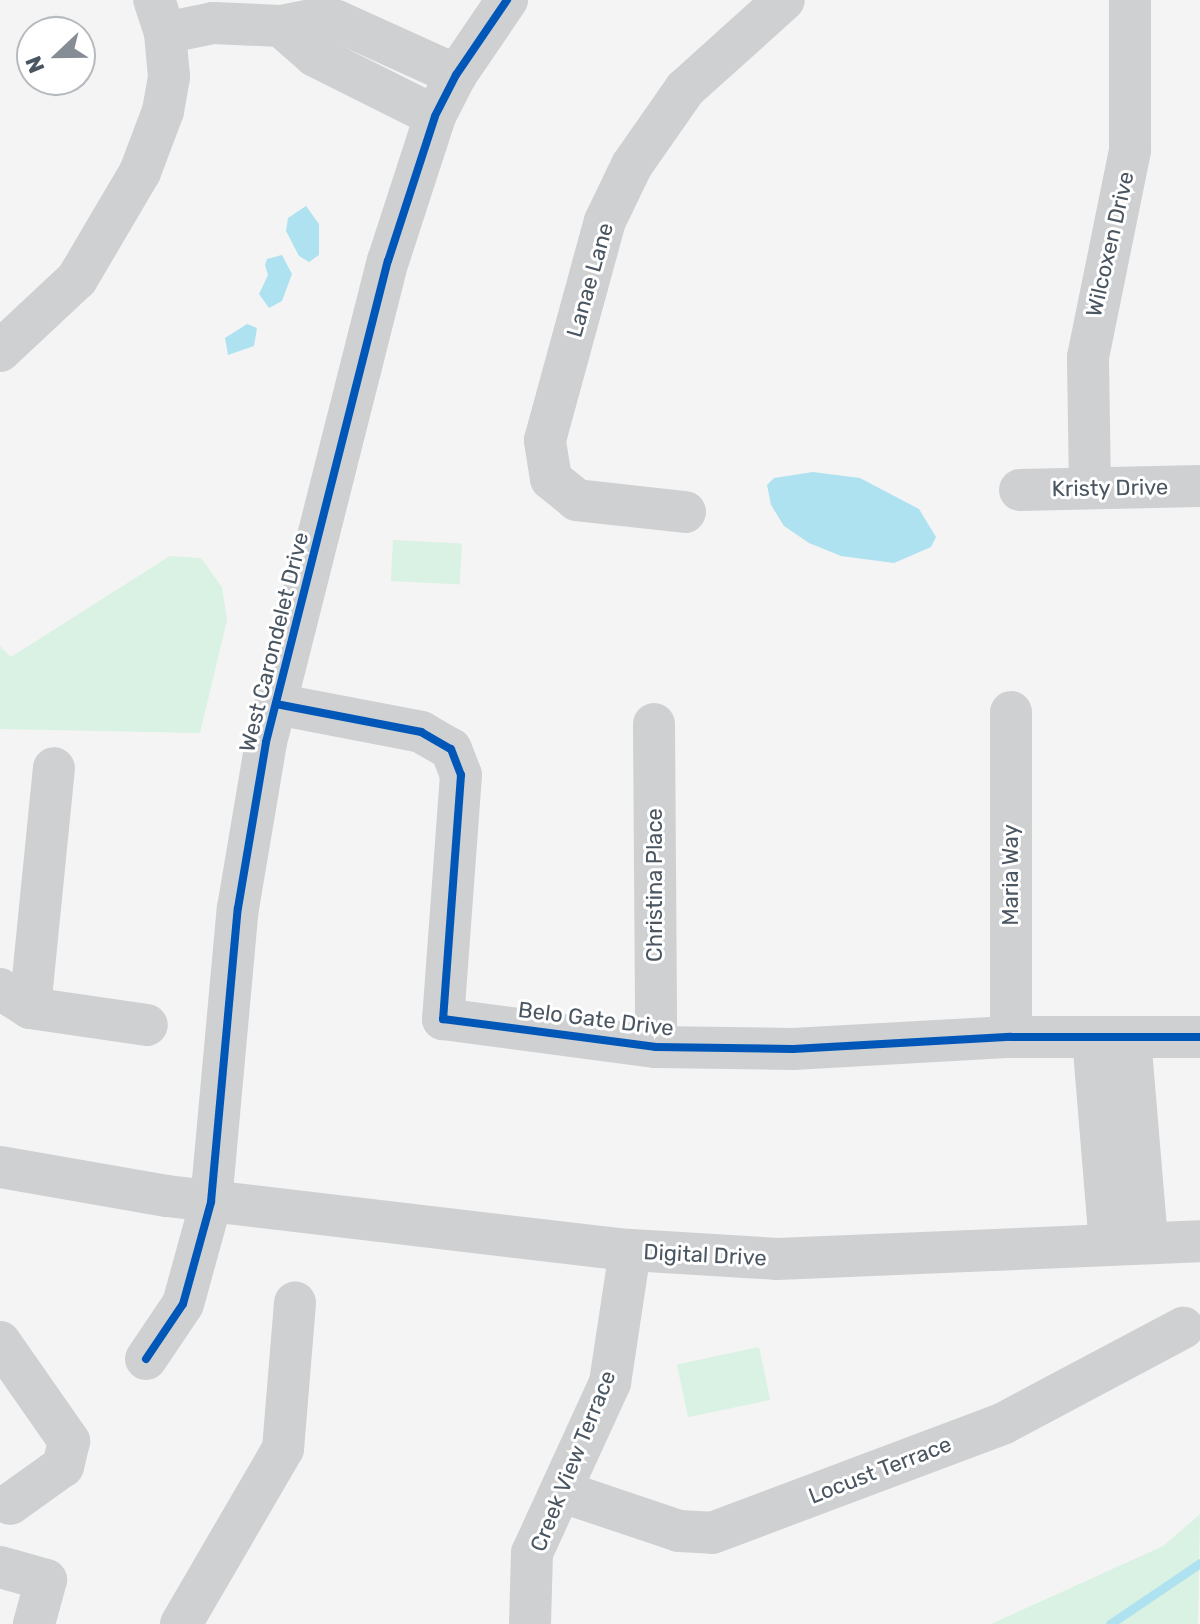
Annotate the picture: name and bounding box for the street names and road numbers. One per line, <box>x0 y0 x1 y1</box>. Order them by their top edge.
street label: Wilcoxen Drive <box>1080 169 1140 319</box>
street label: Lanae Lane <box>561 220 619 340</box>
street label: Kristy Drive <box>1051 474 1169 502</box>
street label: West Carondelet Drive <box>234 529 314 755</box>
street label: Christina Place <box>642 808 668 962</box>
street label: Maria Way <box>998 824 1024 926</box>
street label: Belo Gate Drive <box>517 996 675 1042</box>
street label: Digital Drive <box>643 1239 767 1271</box>
street label: Creek View Terrace <box>524 1366 622 1556</box>
street label: Locust Terrace <box>805 1431 955 1509</box>

